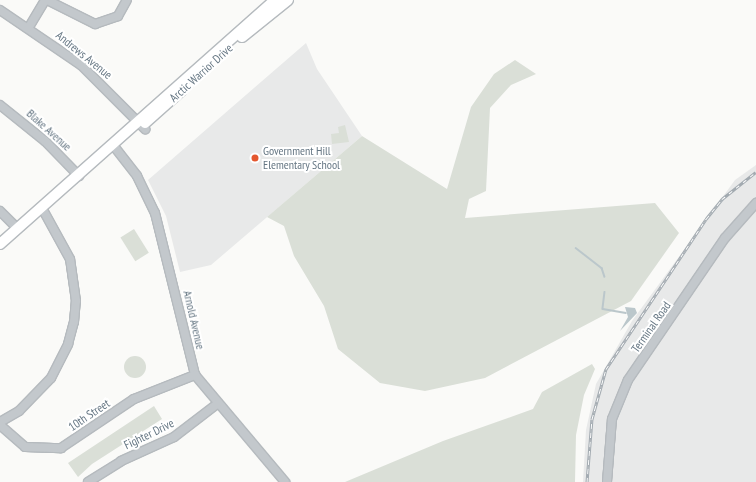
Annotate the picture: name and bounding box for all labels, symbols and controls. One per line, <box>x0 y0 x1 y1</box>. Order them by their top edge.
street label: Andrews Avenue <box>53 28 115 82</box>
street label: Arctic Warrior Drive <box>166 41 236 105</box>
street label: Blake Avenue <box>24 106 74 154</box>
place label: Government Hill Elementary School <box>263 144 340 172</box>
marker: Government Hill Elementary School <box>250 153 260 163</box>
street label: Arnold Avenue <box>180 289 208 351</box>
street label: Terminal Road <box>628 299 674 355</box>
street label: 10th Street <box>66 396 112 434</box>
street label: Fighter Drive <box>122 416 176 452</box>

